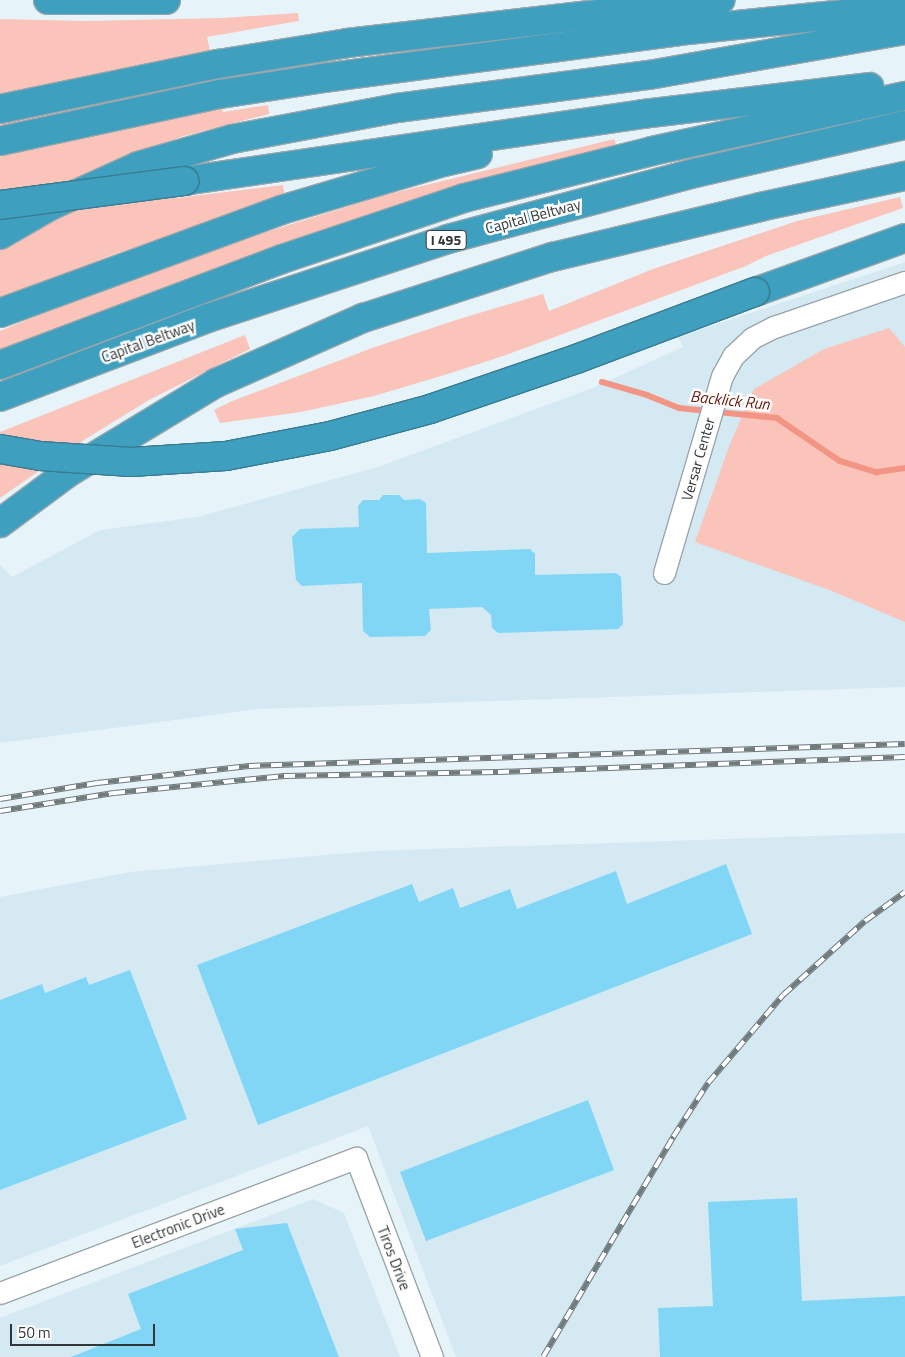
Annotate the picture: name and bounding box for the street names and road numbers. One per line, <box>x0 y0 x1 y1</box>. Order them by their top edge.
street label: Capital Beltway <box>483 195 583 237</box>
road number: I 495 <box>425 228 467 252</box>
street label: Capital Beltway <box>99 316 197 366</box>
street label: Versar Center <box>678 415 718 503</box>
street label: Electronic Drive <box>129 1200 227 1252</box>
street label: Tiros Drive <box>374 1223 414 1293</box>

